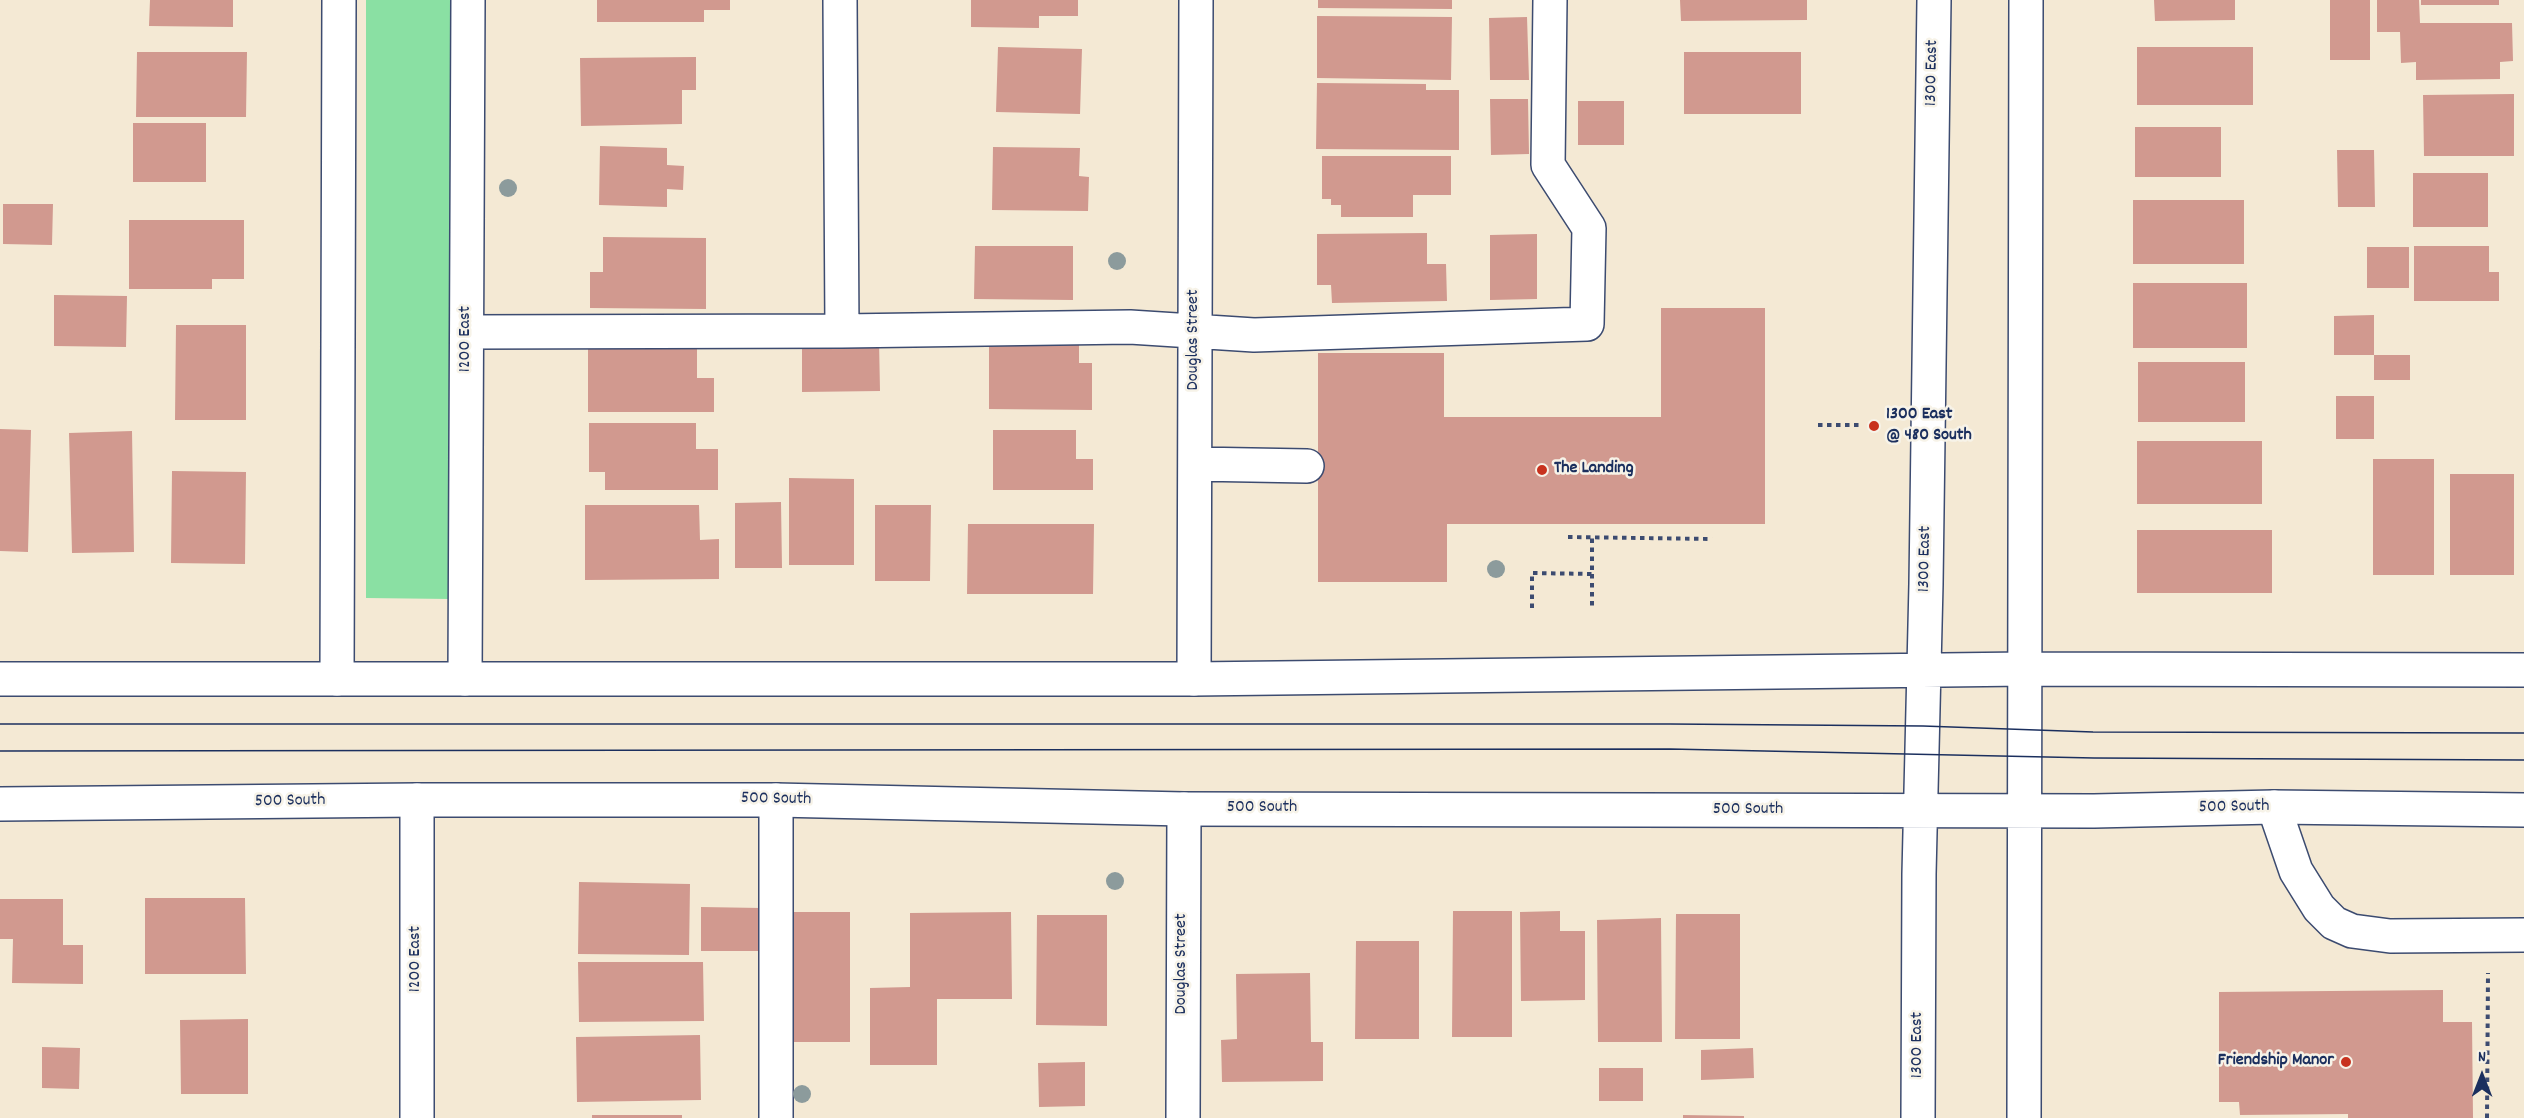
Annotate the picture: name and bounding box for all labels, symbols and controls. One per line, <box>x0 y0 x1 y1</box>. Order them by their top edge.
street label: 1300 East <box>1922 40 1944 106</box>
street label: Douglas Street <box>1184 289 1206 391</box>
street label: 1200 East <box>456 306 478 372</box>
place label: 1300 East @ 480 South <box>1886 405 1972 448</box>
marker: 1300 East @ 480 South <box>1867 419 1881 433</box>
place label: The Landing <box>1554 459 1634 481</box>
marker: The Landing <box>1535 463 1549 477</box>
street label: 1300 East <box>1915 526 1937 592</box>
street label: 500 South <box>740 789 812 811</box>
street label: 500 South <box>254 791 326 813</box>
street label: 500 South <box>2198 797 2270 819</box>
street label: 500 South <box>1227 798 1297 820</box>
street label: 500 South <box>1713 800 1783 822</box>
street label: Douglas Street <box>1172 913 1194 1015</box>
street label: 1200 East <box>406 926 428 992</box>
street label: 1300 East <box>1908 1012 1930 1078</box>
north arrow <box>2452 1046 2512 1106</box>
text: N <box>2478 1046 2486 1069</box>
place label: Friendship Manor <box>2218 1051 2334 1073</box>
marker: Friendship Manor <box>2339 1055 2353 1069</box>

